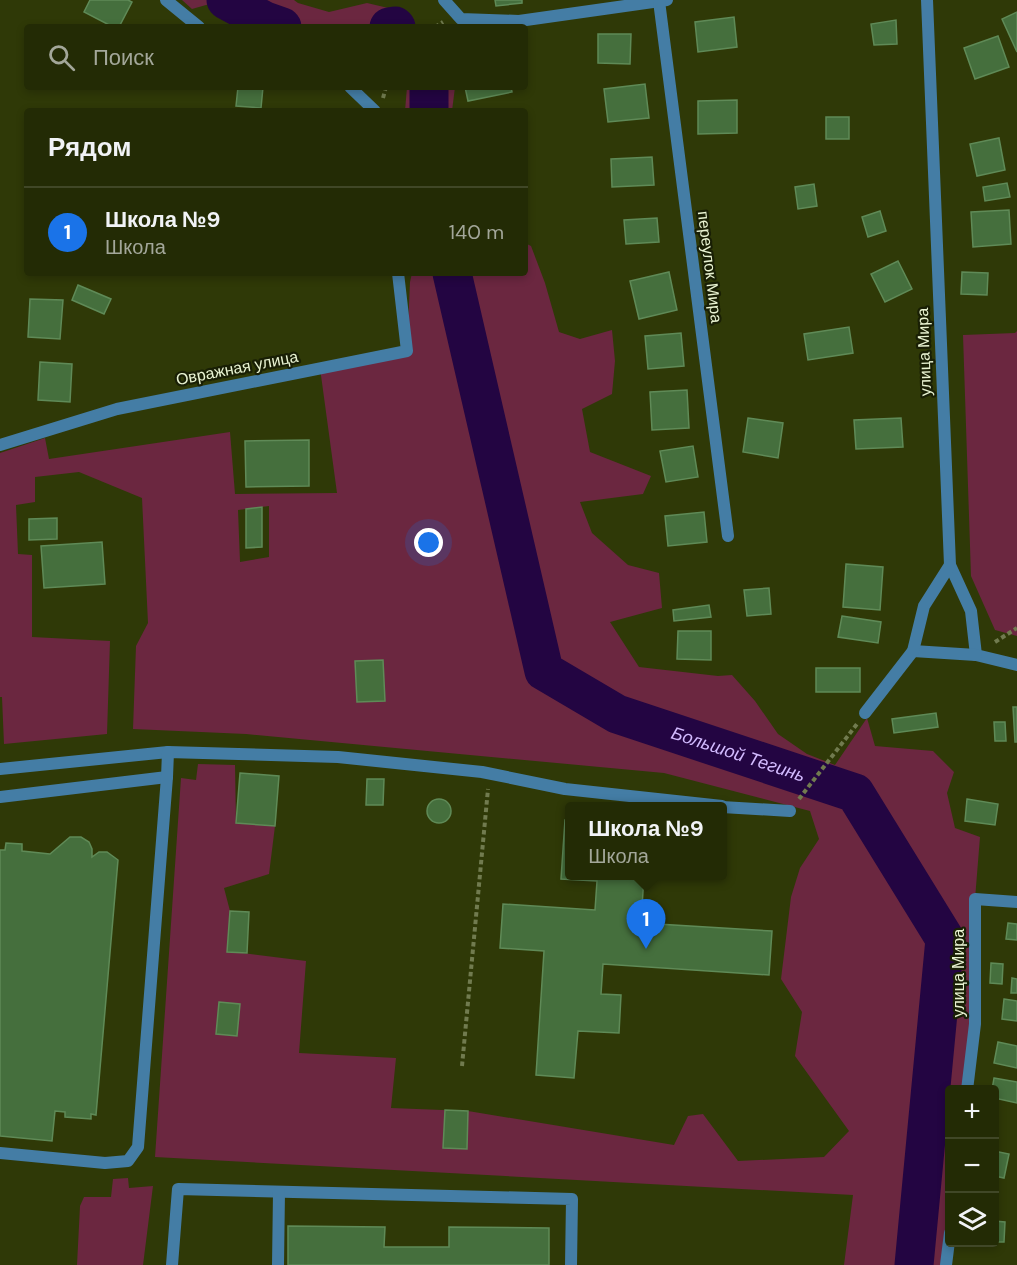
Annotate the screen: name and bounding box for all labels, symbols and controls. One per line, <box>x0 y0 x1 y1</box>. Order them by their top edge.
search box <box>24 24 528 90</box>
icon: search <box>45 41 78 74</box>
text: Поиск <box>93 43 154 72</box>
text: Рядом <box>48 130 131 164</box>
text: Школа №9 <box>105 205 221 234</box>
street label: переулок Мира <box>693 210 727 324</box>
text: 1 <box>64 219 71 245</box>
text: 140 m <box>449 219 504 245</box>
text: Школа <box>105 234 166 260</box>
street label: улица Мира <box>912 307 936 396</box>
street label: Овражная улица <box>174 346 300 390</box>
your location <box>414 528 443 557</box>
water label: Большой Тегинь <box>668 721 808 788</box>
popup <box>565 802 727 880</box>
text: Школа №9 <box>588 814 704 843</box>
text: Школа <box>588 843 649 869</box>
pin: 1 <box>626 900 666 949</box>
street label: улица Мира <box>948 929 969 1017</box>
map controls <box>945 1085 999 1247</box>
button: + <box>945 1085 999 1139</box>
button: − <box>945 1139 999 1193</box>
button: layers <box>945 1193 999 1247</box>

